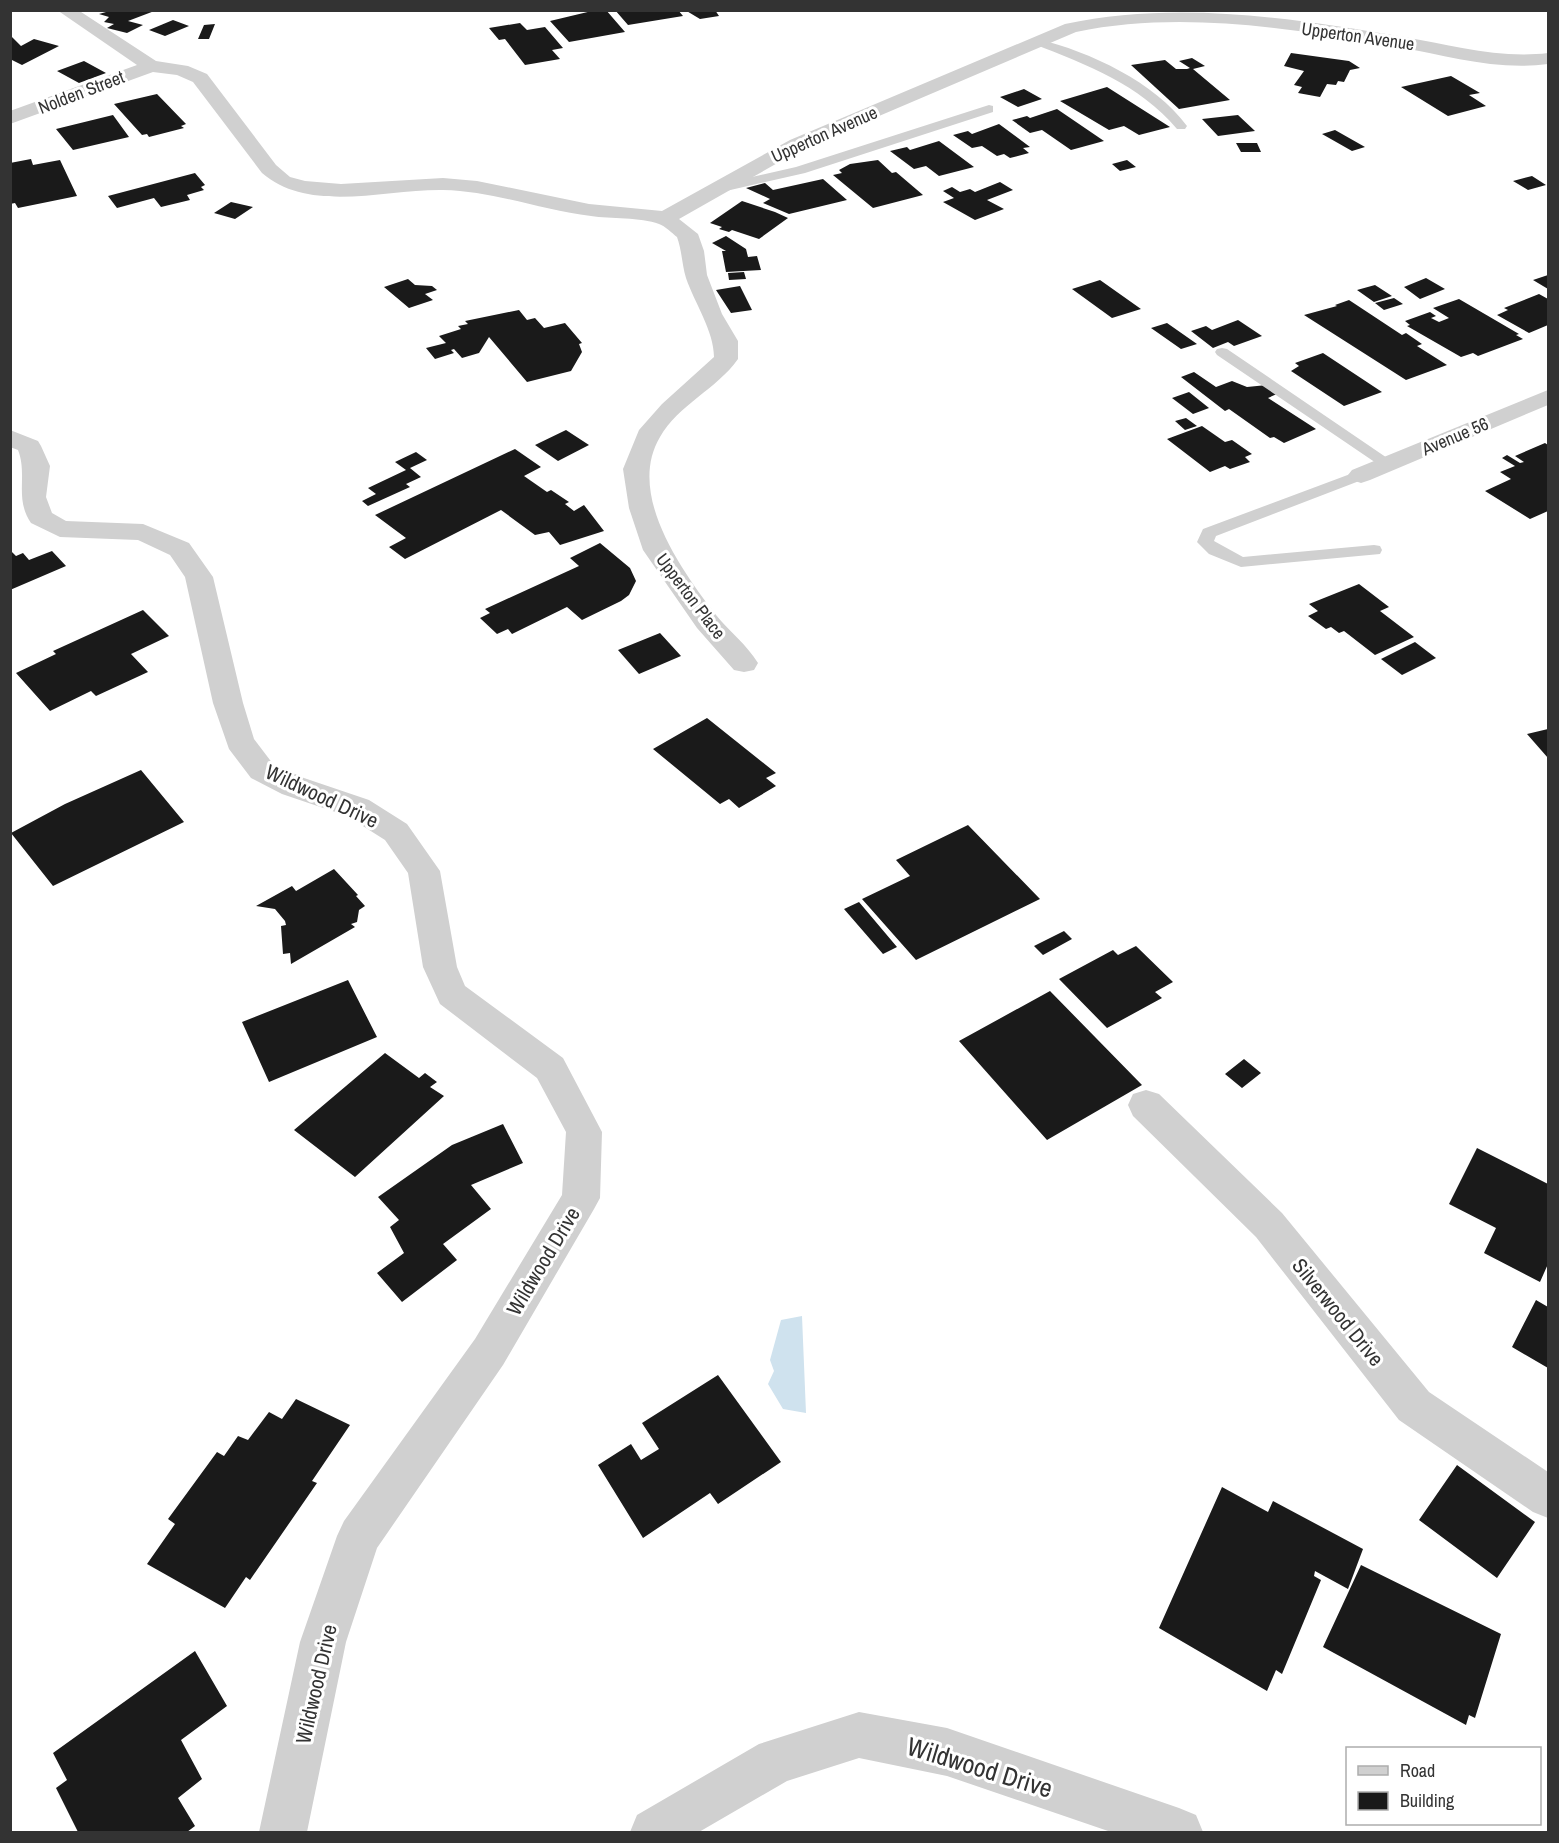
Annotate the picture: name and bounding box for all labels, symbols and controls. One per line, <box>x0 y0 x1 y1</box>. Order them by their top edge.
street label: Upperton Avenue <box>1300 16 1416 56</box>
street label: Nolden Street <box>34 64 128 120</box>
street label: Upperton Avenue <box>767 99 881 169</box>
street label: Avenue 56 <box>1417 411 1492 462</box>
street label: Upperton Place <box>650 548 732 644</box>
street label: Wildwood Drive <box>261 757 383 835</box>
street label: Wildwood Drive <box>499 1201 587 1321</box>
street label: Silverwood Drive <box>1285 1252 1391 1372</box>
street label: Wildwood Drive <box>288 1622 344 1746</box>
street label: Wildwood Drive <box>903 1728 1057 1806</box>
legend <box>1346 1747 1541 1825</box>
text: Road <box>1400 1758 1435 1783</box>
text: Building <box>1400 1788 1455 1813</box>

